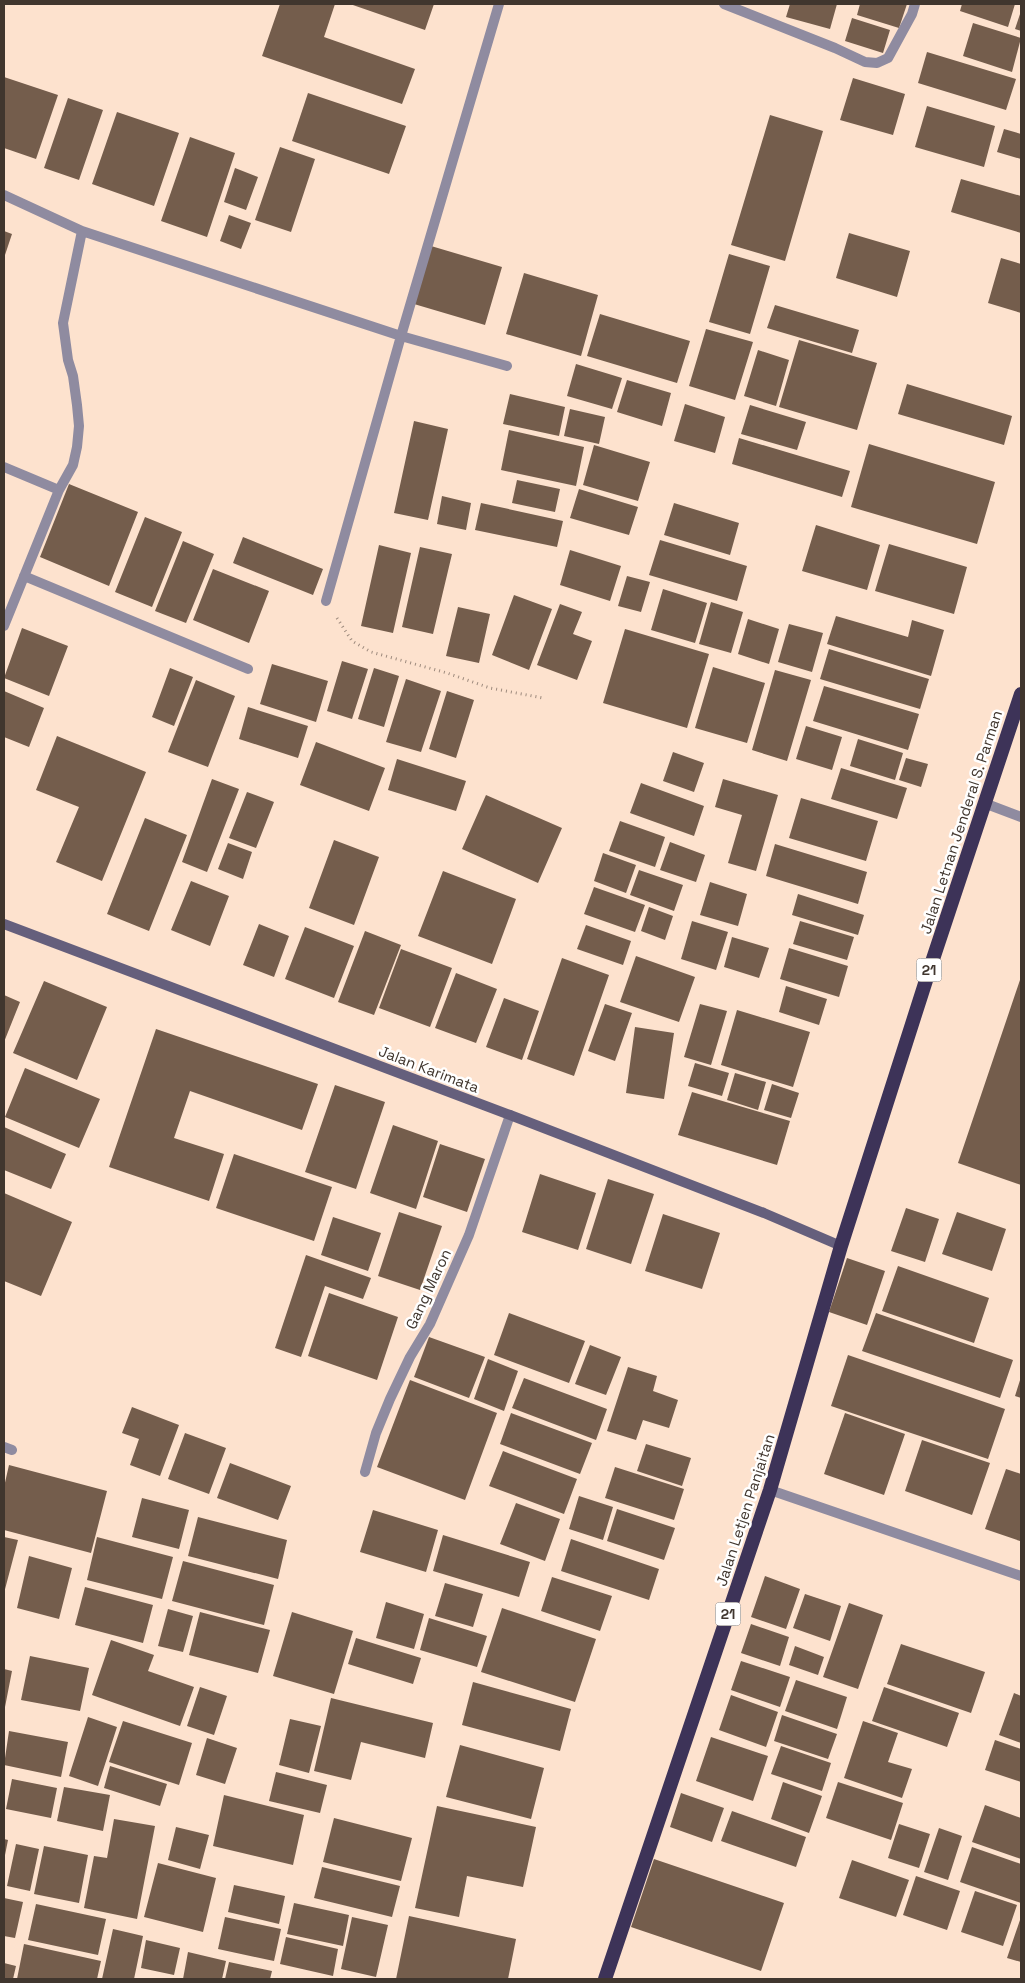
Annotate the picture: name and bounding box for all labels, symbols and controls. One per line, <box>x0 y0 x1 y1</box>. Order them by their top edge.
street label: Jalan Letnan Jenderal S. Parman <box>916 708 1006 936</box>
road number: 21 <box>916 958 942 982</box>
street label: Jalan Karimata <box>376 1041 482 1097</box>
street label: Gang Maron <box>401 1246 455 1332</box>
street label: Jalan Letjen Panjaitan <box>711 1431 779 1589</box>
road number: 21 <box>716 1602 740 1626</box>

